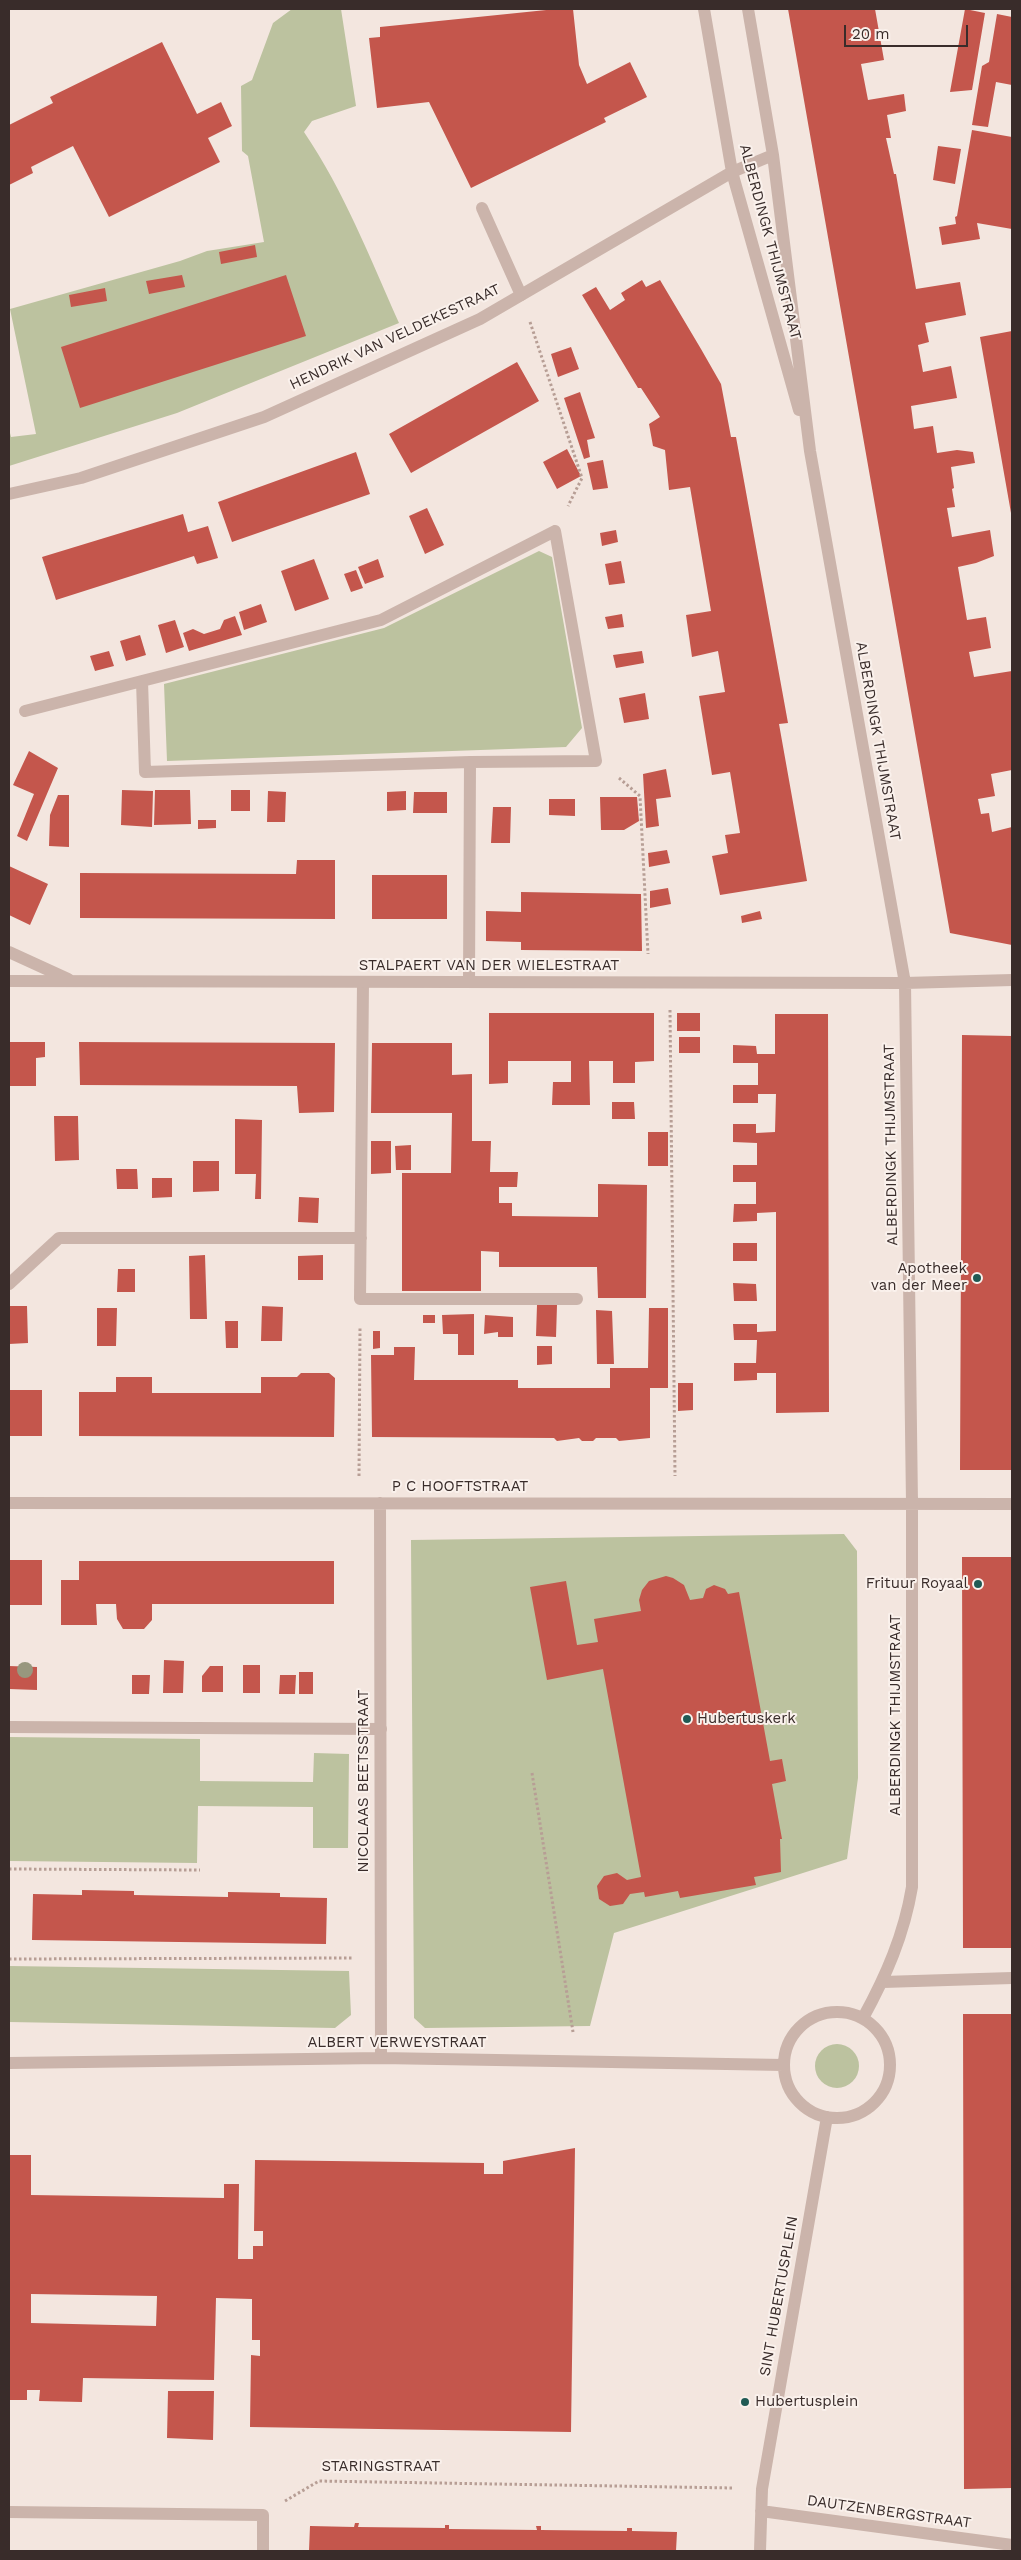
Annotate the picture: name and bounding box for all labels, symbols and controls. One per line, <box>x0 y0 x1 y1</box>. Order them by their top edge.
scale bar <box>846 15 970 47</box>
text: 20 m <box>852 25 890 43</box>
street label: ALBERDINGK THIJMSTRAAT <box>735 142 805 342</box>
street label: HENDRIK VAN VELDEKESTRAAT <box>287 280 503 394</box>
street label: ALBERDINGK THIJMSTRAAT <box>852 640 904 842</box>
street label: STALPAERT VAN DER WIELESTRAAT <box>359 957 619 975</box>
street label: ALBERDINGK THIJMSTRAAT <box>880 1044 902 1246</box>
place label: Apotheek van der Meer <box>871 1260 967 1295</box>
marker: Apotheek van der Meer <box>971 1272 983 1284</box>
street label: P C HOOFTSTRAAT <box>392 1478 528 1496</box>
place label: Frituur Royaal <box>866 1575 968 1593</box>
marker: Frituur Royaal <box>972 1578 984 1590</box>
street label: ALBERDINGK THIJMSTRAAT <box>887 1614 905 1816</box>
street label: NICOLAAS BEETSSTRAAT <box>355 1689 373 1873</box>
place label: Hubertuskerk <box>697 1710 796 1728</box>
marker: Hubertuskerk <box>681 1713 693 1725</box>
street label: ALBERT VERWEYSTRAAT <box>307 2034 487 2052</box>
street label: SINT HUBERTUSPLEIN <box>756 2214 802 2378</box>
place label: Hubertusplein <box>755 2393 858 2411</box>
marker: Hubertusplein <box>739 2396 751 2408</box>
street label: STARINGSTRAAT <box>322 2458 440 2476</box>
street label: DAUTZENBERGSTRAAT <box>806 2492 972 2532</box>

